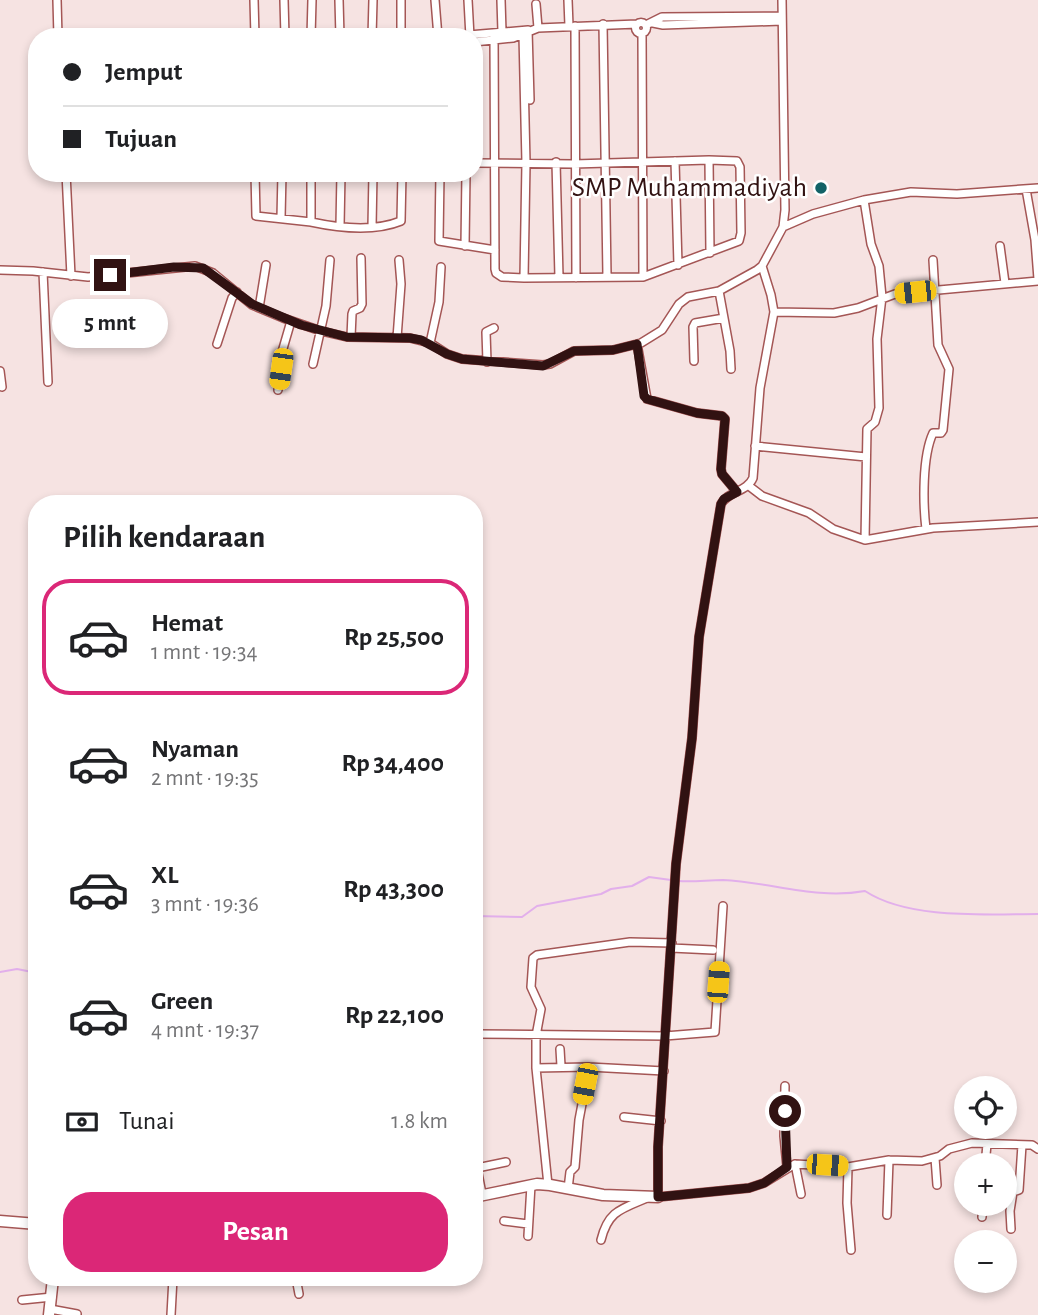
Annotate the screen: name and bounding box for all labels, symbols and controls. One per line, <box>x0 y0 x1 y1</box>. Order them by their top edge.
text: Jemput <box>105 59 182 85</box>
text: Tujuan <box>105 126 177 152</box>
place label: SMP Muhammadiyah <box>572 174 807 202</box>
marker: SMP Muhammadiyah <box>813 180 829 196</box>
route end <box>94 259 126 291</box>
car <box>894 279 937 305</box>
callout: 5 mnt <box>52 300 168 348</box>
text: 5 mnt <box>84 312 136 335</box>
car <box>268 347 295 391</box>
text: Pilih kendaraan <box>63 521 265 553</box>
icon: car <box>67 606 130 669</box>
text: Hemat <box>151 610 223 636</box>
text: Rp 25,500 <box>344 624 444 650</box>
text: 1 mnt · 19:34 <box>151 641 257 664</box>
icon: car <box>67 732 130 795</box>
text: Nyaman <box>151 736 239 762</box>
text: Rp 34,400 <box>341 750 444 776</box>
text: 2 mnt · 19:35 <box>151 767 259 790</box>
icon: car <box>67 858 130 921</box>
text: XL <box>151 862 178 888</box>
text: Rp 43,300 <box>343 876 444 902</box>
text: 3 mnt · 19:36 <box>151 893 259 916</box>
car <box>707 960 730 1004</box>
icon: car <box>67 984 130 1047</box>
text: Green <box>151 988 213 1014</box>
text: Rp 22,100 <box>345 1002 444 1028</box>
text: 4 mnt · 19:37 <box>151 1019 259 1042</box>
car <box>571 1061 600 1107</box>
map controls <box>954 1076 1017 1293</box>
button: locate <box>954 1076 1017 1139</box>
route start <box>769 1095 801 1127</box>
icon: cash <box>63 1103 101 1141</box>
text: Tunai <box>119 1108 175 1134</box>
text: 1.8 km <box>391 1110 448 1133</box>
car <box>806 1153 849 1177</box>
button: + <box>954 1153 1017 1216</box>
button: Pesan <box>63 1192 448 1272</box>
button: − <box>954 1230 1017 1293</box>

